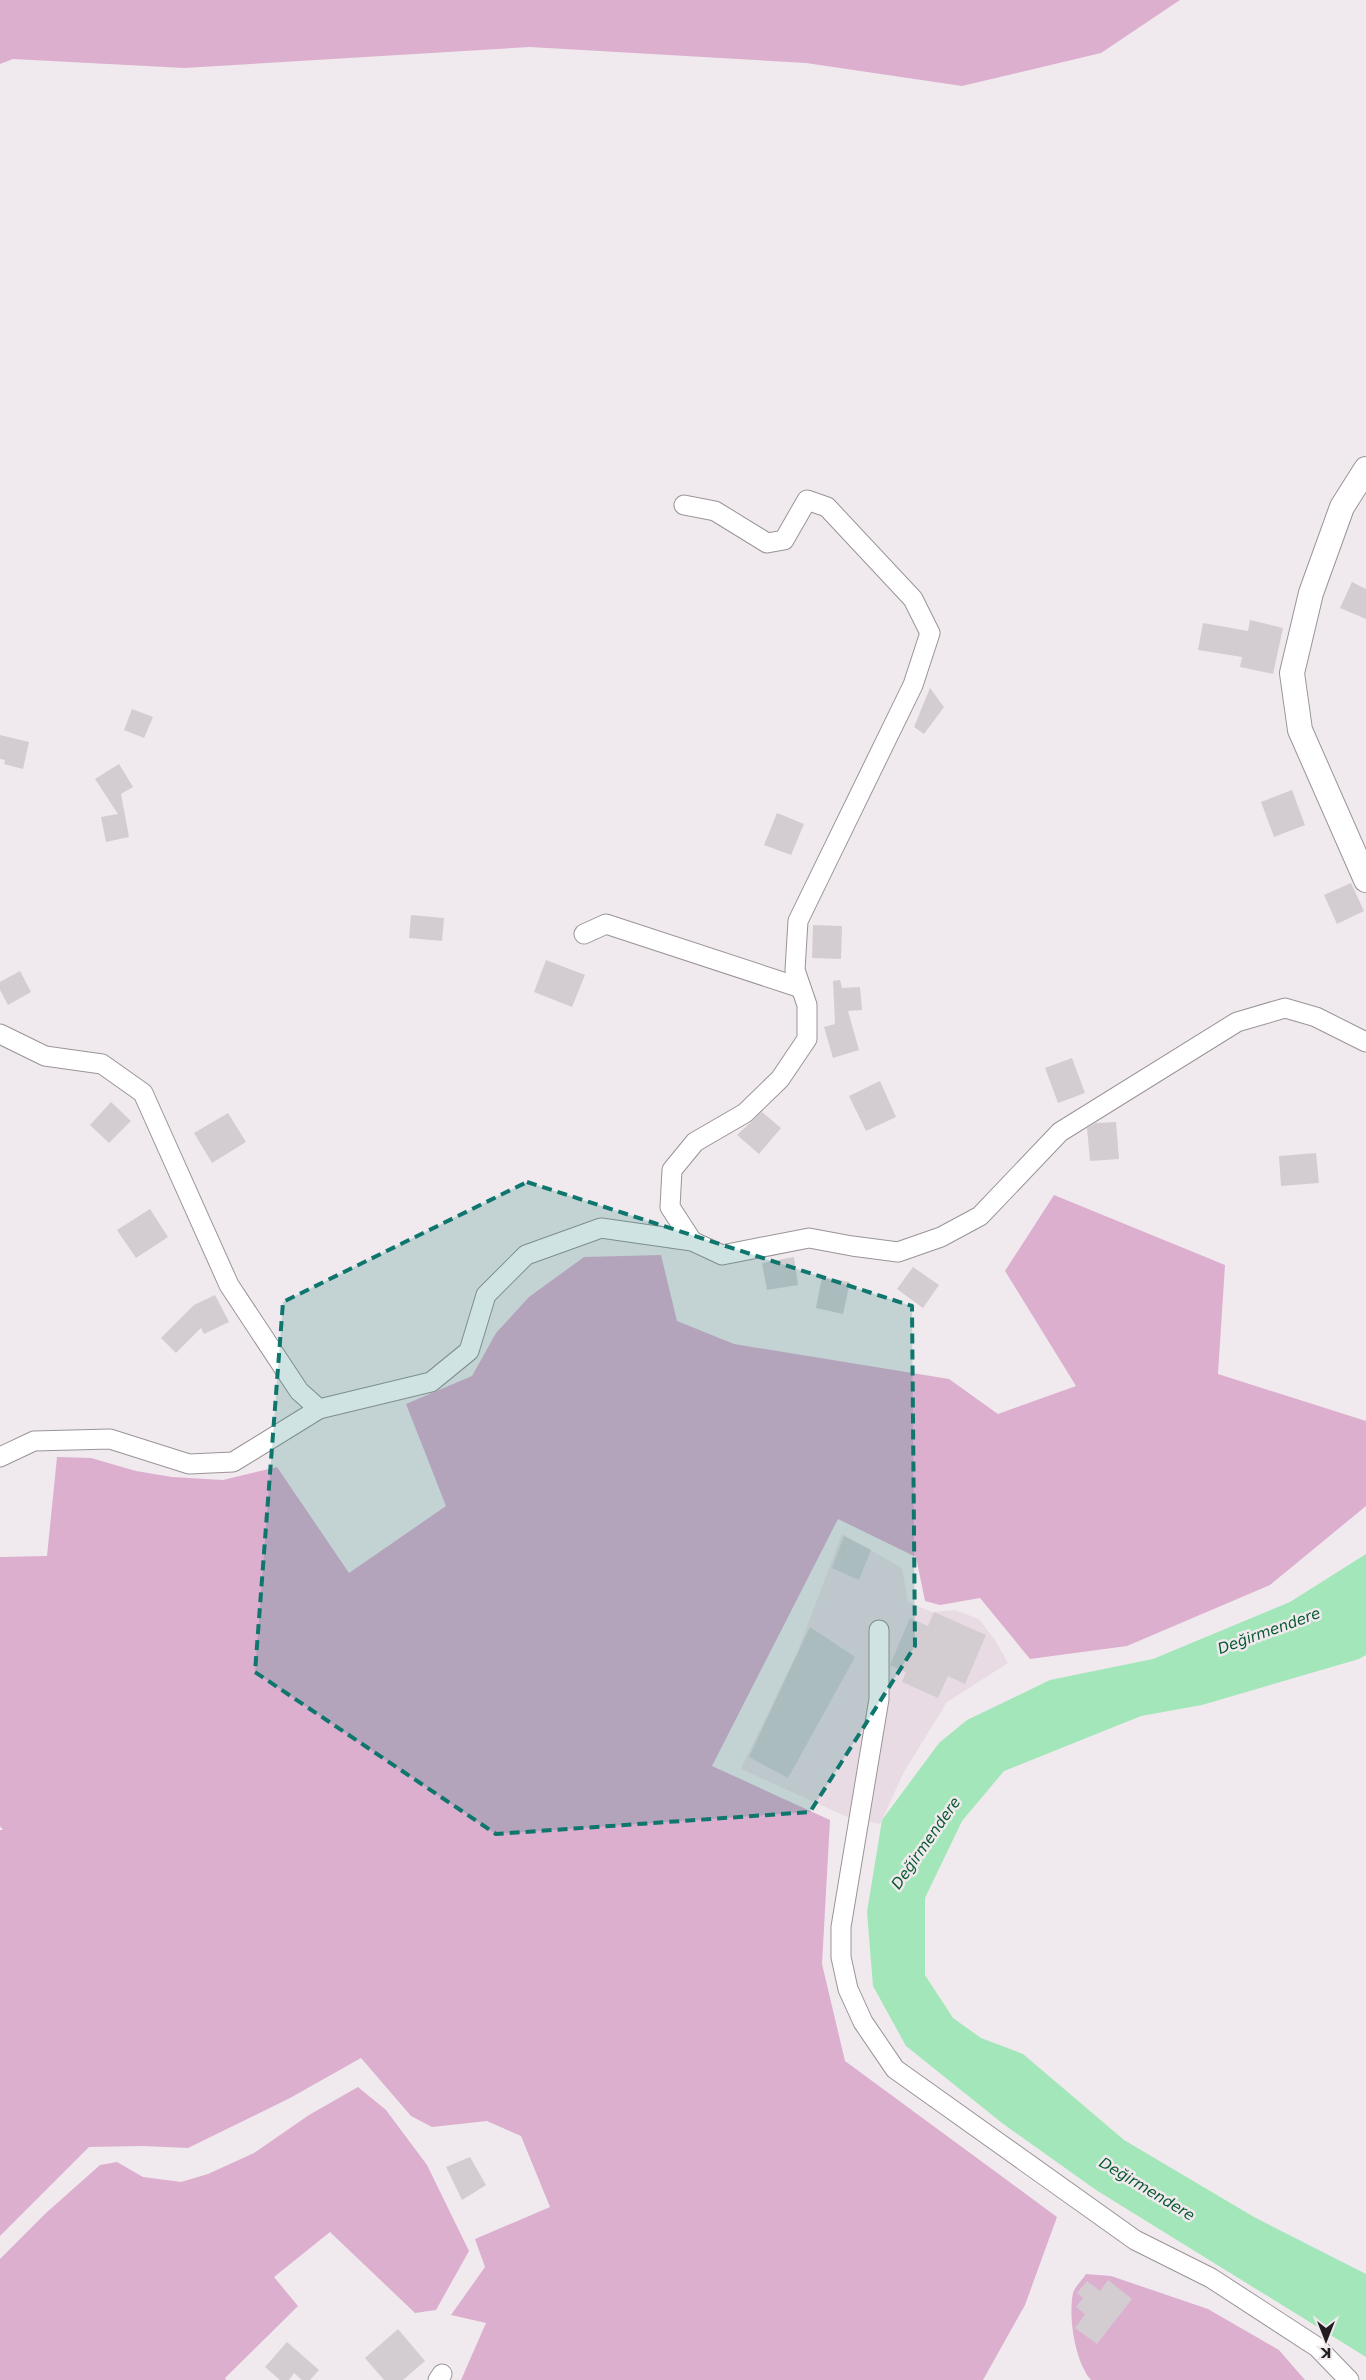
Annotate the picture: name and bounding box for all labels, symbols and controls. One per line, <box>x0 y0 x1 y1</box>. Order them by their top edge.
water label: Değirmendere <box>1215 1604 1323 1658</box>
water label: Değirmendere <box>888 1794 964 1892</box>
water label: Değirmendere <box>1096 2153 1198 2225</box>
north arrow <box>1301 2315 1351 2365</box>
text: K <box>1319 2345 1331 2361</box>

